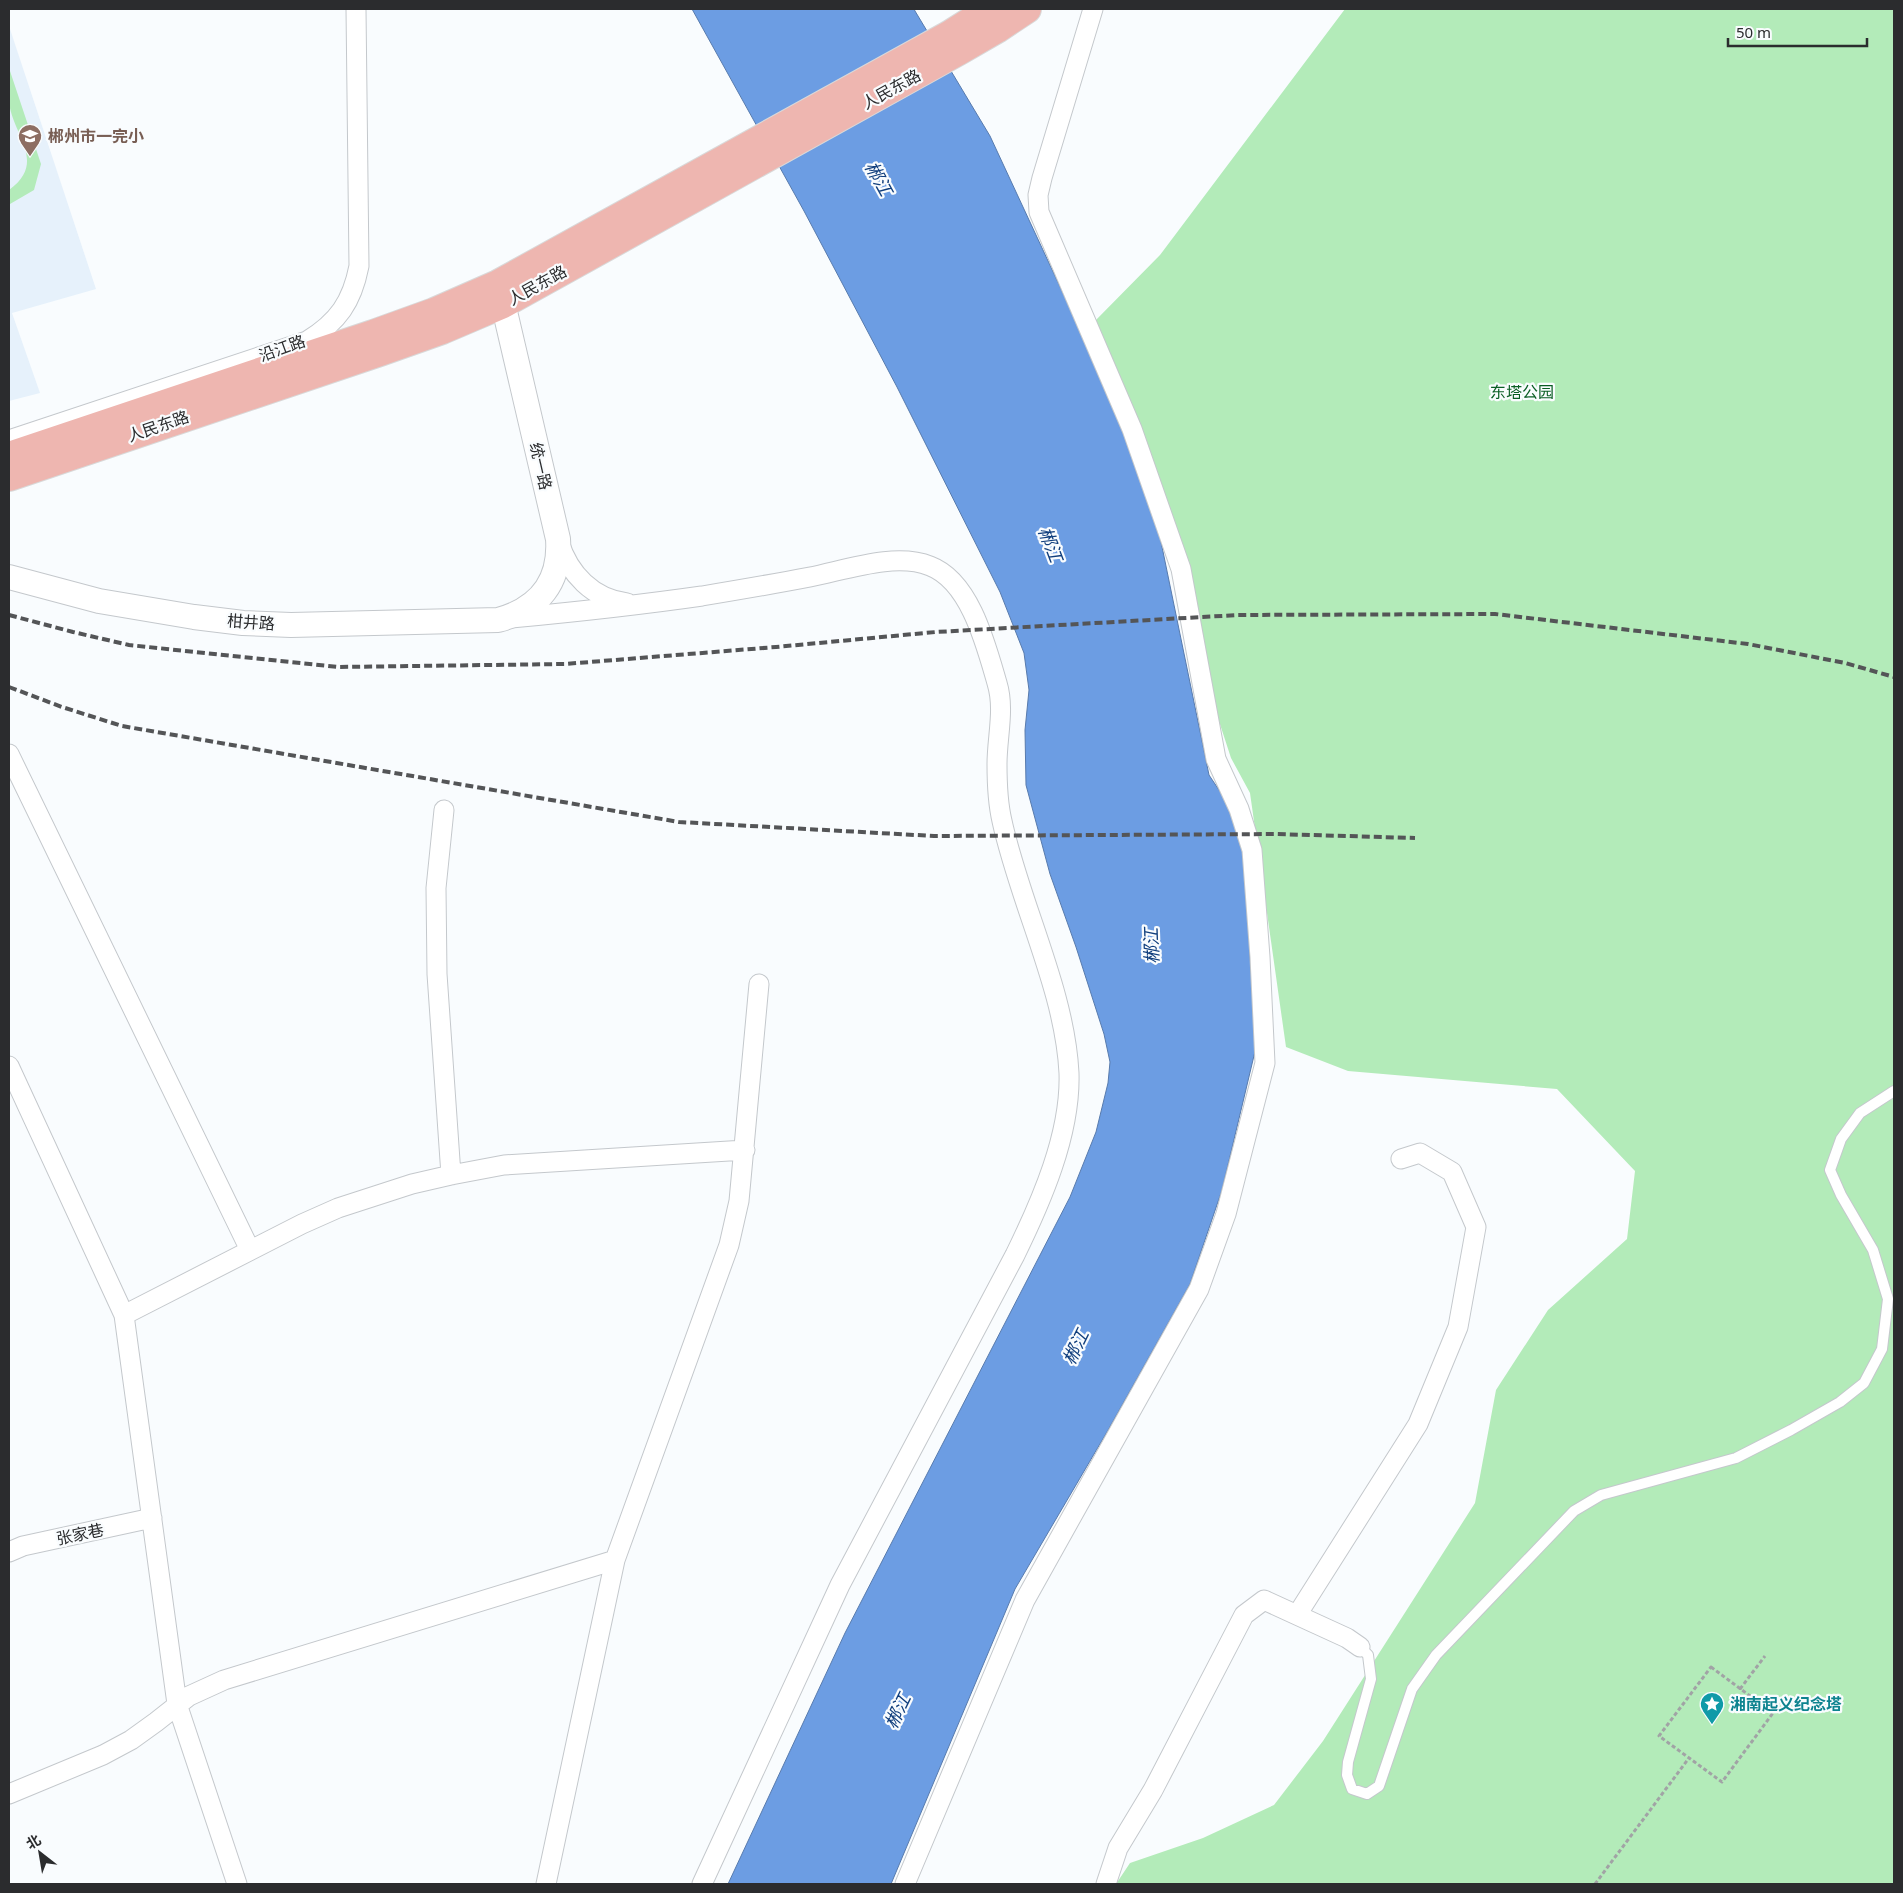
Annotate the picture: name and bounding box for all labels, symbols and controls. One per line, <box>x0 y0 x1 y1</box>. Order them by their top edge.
scale bar <box>1728 15 1867 47</box>
text: 50 m <box>1736 22 1771 42</box>
street label: 人民东路 <box>858 64 924 114</box>
school or university icon: 郴州市一完小 <box>17 123 43 157</box>
place label: 郴州市一完小 <box>48 125 144 147</box>
water label: 郴江 <box>860 156 899 201</box>
street label: 人民东路 <box>504 260 570 310</box>
street label: 沿江路 <box>256 329 308 367</box>
park label: 东塔公园 <box>1490 381 1554 403</box>
street label: 人民东路 <box>124 405 192 447</box>
street label: 统一路 <box>525 440 557 492</box>
water label: 郴江 <box>1033 523 1069 567</box>
street label: 柑井路 <box>226 609 276 635</box>
water label: 郴江 <box>1138 926 1164 964</box>
water label: 郴江 <box>1056 1324 1095 1368</box>
street label: 张家巷 <box>54 1518 106 1550</box>
water label: 郴江 <box>878 1688 917 1732</box>
place icon: 湘南起义纪念塔 <box>1699 1691 1725 1725</box>
place label: 湘南起义纪念塔 <box>1730 1693 1842 1715</box>
north arrow <box>15 1828 65 1878</box>
text: 北 <box>22 1830 44 1853</box>

